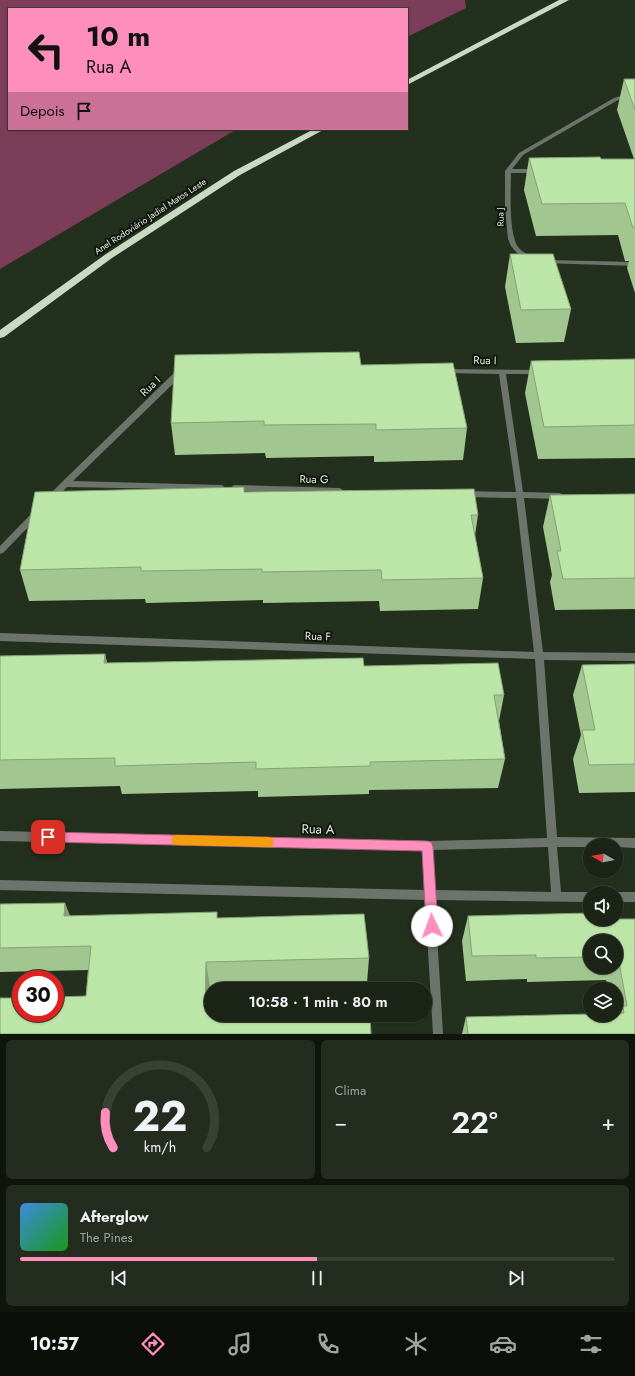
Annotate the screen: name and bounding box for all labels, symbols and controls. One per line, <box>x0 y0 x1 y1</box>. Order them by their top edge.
text: 10 m <box>86 16 150 57</box>
icon: left <box>20 24 72 76</box>
text: Rua A <box>86 54 131 80</box>
text: Depois <box>20 100 65 122</box>
icon: arrive <box>73 100 95 122</box>
street label: Anel Rodoviário Jadiel Matos Leste <box>91 175 209 257</box>
street label: Rua J <box>493 207 507 227</box>
street label: Rua I <box>473 352 497 368</box>
street label: Rua I <box>136 372 164 400</box>
street label: Rua G <box>299 471 329 487</box>
street label: Rua F <box>305 628 331 644</box>
street label: Rua A <box>301 819 335 839</box>
pin <box>31 820 65 854</box>
icon: arrive <box>37 826 59 848</box>
north arrow <box>583 838 623 878</box>
map controls <box>583 838 623 1022</box>
button: sound <box>583 886 623 926</box>
position arrow <box>411 905 453 947</box>
button: search <box>583 934 623 974</box>
speed limit sign: 30 <box>12 970 64 1022</box>
button: layers <box>583 982 623 1022</box>
text: 10:58 · 1 min · 80 m <box>248 991 388 1013</box>
text: Clima <box>335 1081 366 1100</box>
text: 22 <box>133 1085 188 1146</box>
text: 22° <box>451 1101 498 1144</box>
text: − <box>335 1106 347 1138</box>
text: + <box>601 1106 615 1138</box>
text: km/h <box>144 1136 176 1156</box>
text: Afterglow <box>80 1206 149 1228</box>
text: The Pines <box>80 1228 133 1247</box>
icon: previous <box>108 1267 130 1289</box>
icon: pause <box>306 1267 328 1289</box>
icon: next <box>505 1267 527 1289</box>
icon: directions <box>139 1330 167 1358</box>
icon: music <box>226 1330 254 1358</box>
icon: phone <box>314 1330 342 1358</box>
icon: climate <box>402 1330 430 1358</box>
icon: car <box>489 1330 517 1358</box>
icon: filters <box>577 1330 605 1358</box>
text: 10:57 <box>30 1331 79 1357</box>

